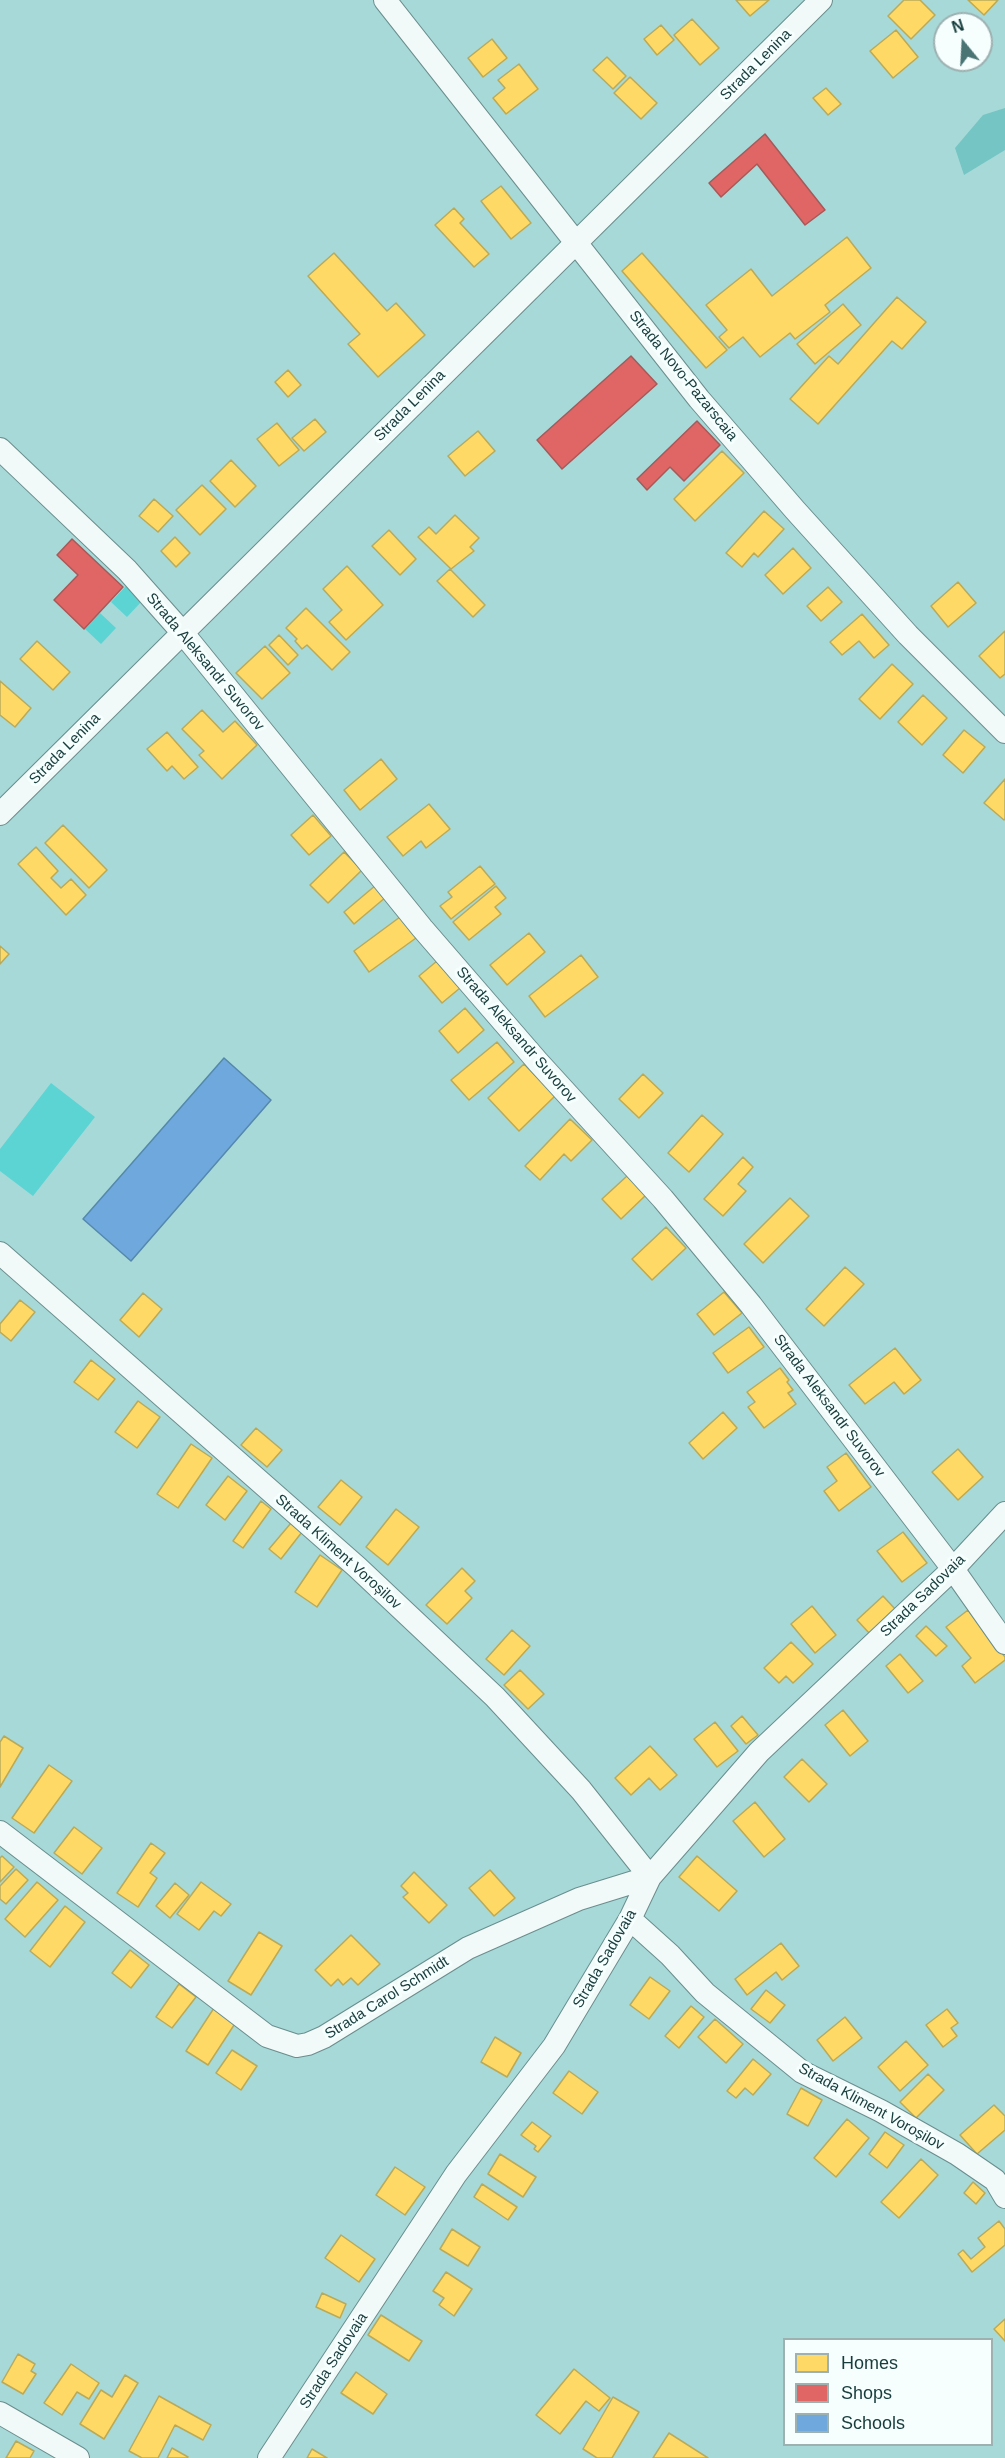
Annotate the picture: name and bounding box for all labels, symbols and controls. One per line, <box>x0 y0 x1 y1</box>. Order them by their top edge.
north arrow <box>933 12 993 72</box>
text: N <box>950 16 966 36</box>
street label: Strada Lenina <box>717 26 795 104</box>
street label: Strada Novo-Pazarscaia <box>625 307 741 445</box>
street label: Strada Lenina <box>371 367 449 445</box>
street label: Strada Aleksandr Suvorov <box>142 589 268 735</box>
street label: Strada Lenina <box>26 710 104 788</box>
street label: Strada Aleksandr Suvorov <box>452 963 580 1107</box>
street label: Strada Aleksandr Suvorov <box>769 1331 889 1481</box>
street label: Strada Kliment Voroșilov <box>271 1491 405 1613</box>
street label: Strada Sadovaia <box>877 1551 969 1641</box>
street label: Strada Sadovaia <box>569 1906 641 2012</box>
street label: Strada Carol Schmidt <box>322 1953 452 2043</box>
street label: Strada Kliment Voroșilov <box>795 2060 947 2154</box>
street label: Strada Sadovaia <box>296 2310 372 2412</box>
legend <box>783 2338 993 2446</box>
text: Homes <box>841 2353 898 2373</box>
text: Shops <box>841 2383 892 2403</box>
text: Schools <box>841 2413 905 2433</box>

